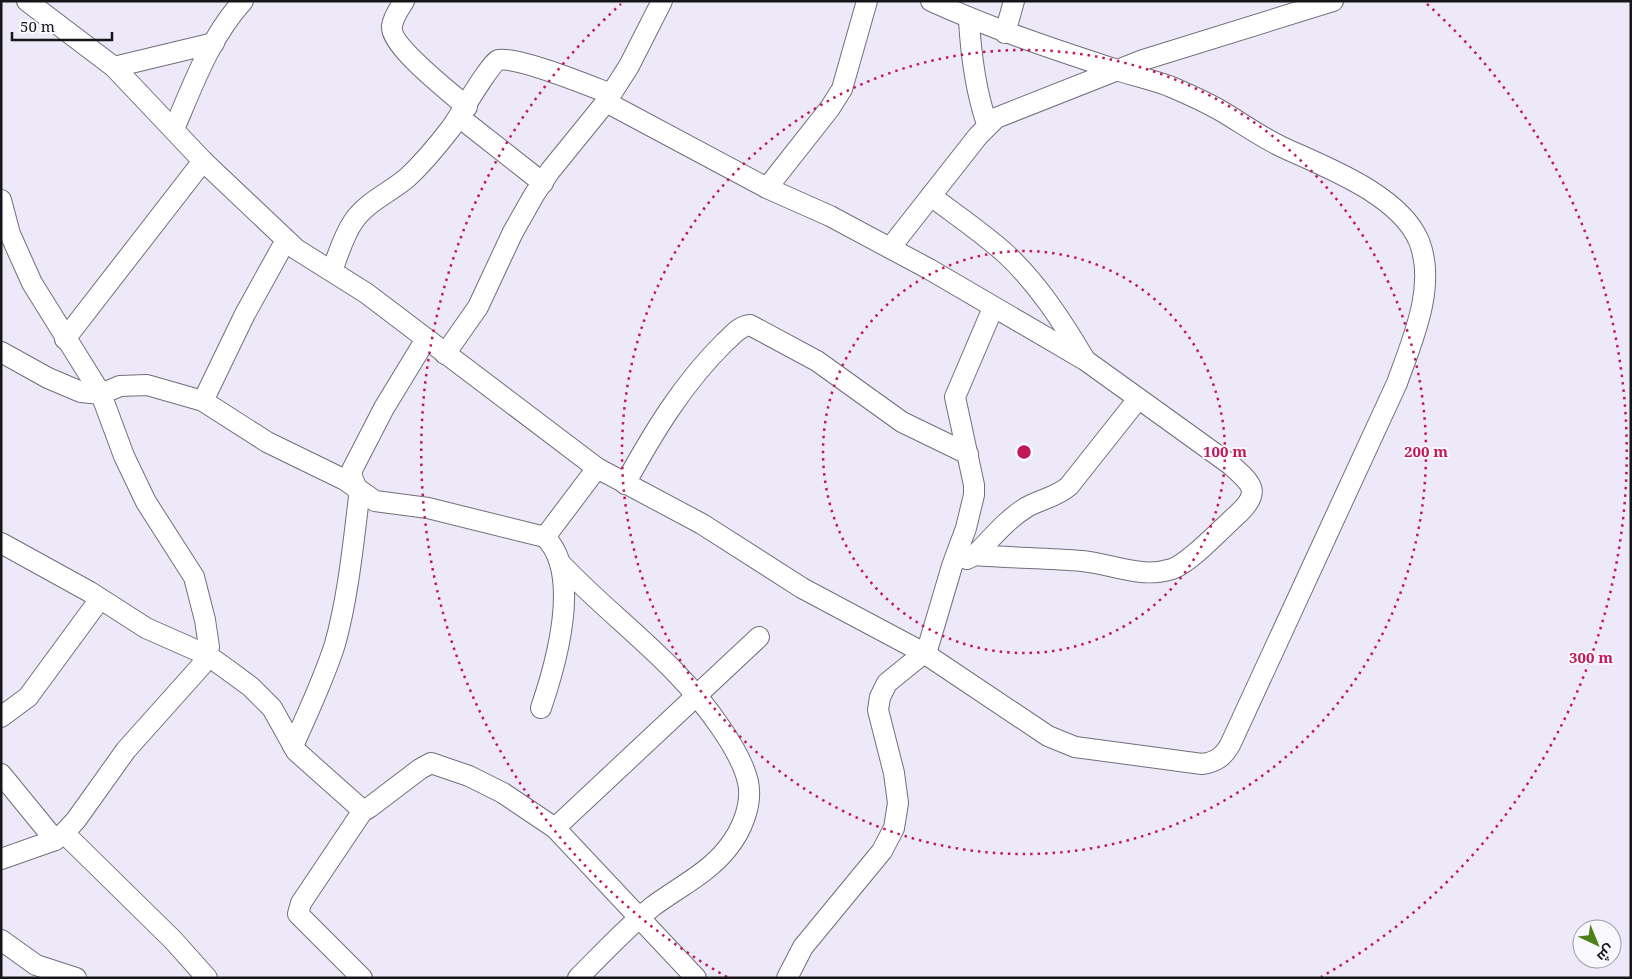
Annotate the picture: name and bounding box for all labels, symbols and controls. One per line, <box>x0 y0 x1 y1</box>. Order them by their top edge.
scale bar <box>12 10 112 42</box>
text: 50 m <box>20 16 55 36</box>
text: 100 m <box>1203 441 1247 461</box>
text: 200 m <box>1404 441 1448 461</box>
centre of rings <box>1015 443 1033 461</box>
text: 300 m <box>1569 647 1613 667</box>
north arrow <box>1572 919 1622 969</box>
text: ش <box>1593 941 1619 967</box>

